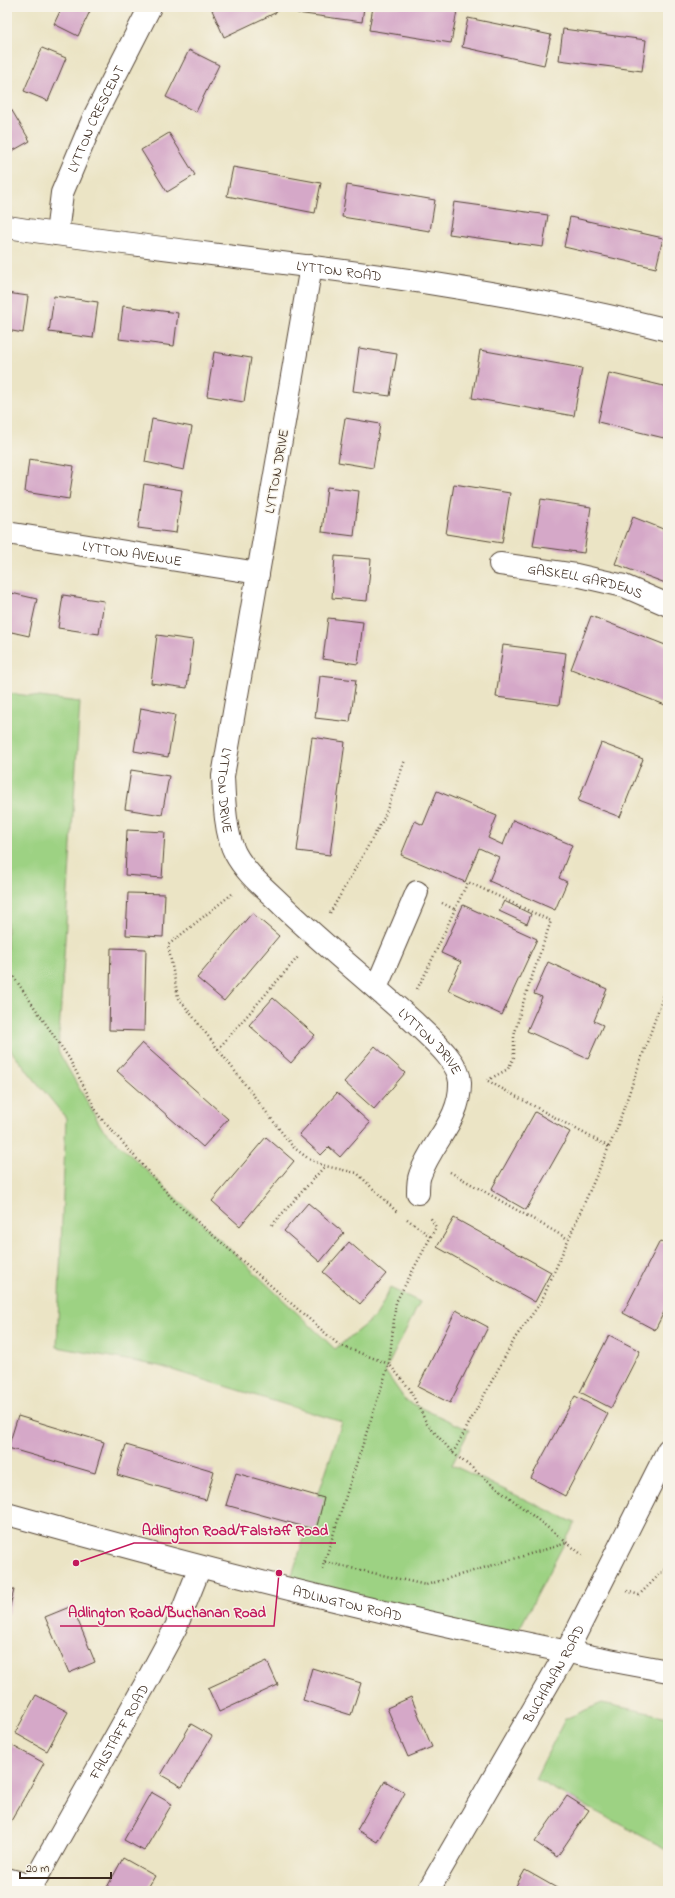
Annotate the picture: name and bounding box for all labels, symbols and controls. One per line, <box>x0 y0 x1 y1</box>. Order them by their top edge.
street label: LYTTON CRESCENT <box>63 62 131 176</box>
street label: LYTTON ROAD <box>295 256 383 288</box>
street label: LYTTON DRIVE <box>260 427 295 515</box>
street label: LYTTON AVENUE <box>81 536 183 573</box>
street label: GASKELL GARDENS <box>526 559 646 605</box>
street label: LYTTON DRIVE <box>211 746 237 835</box>
street label: LYTTON DRIVE <box>393 1004 466 1078</box>
callout: Adlington Road/Falstaff Road <box>134 1516 336 1543</box>
text: Adlington Road/Falstaff Road <box>142 1520 329 1544</box>
street label: ADLINGTON ROAD <box>290 1581 404 1628</box>
callout: Adlington Road/Buchanan Road <box>60 1599 274 1626</box>
text: Adlington Road/Buchanan Road <box>68 1602 267 1626</box>
street label: BUCHANAN ROAD <box>518 1621 591 1728</box>
street label: FALSTAFF ROAD <box>84 1681 155 1785</box>
scale bar <box>20 1854 111 1880</box>
text: 20 m <box>26 1860 49 1878</box>

